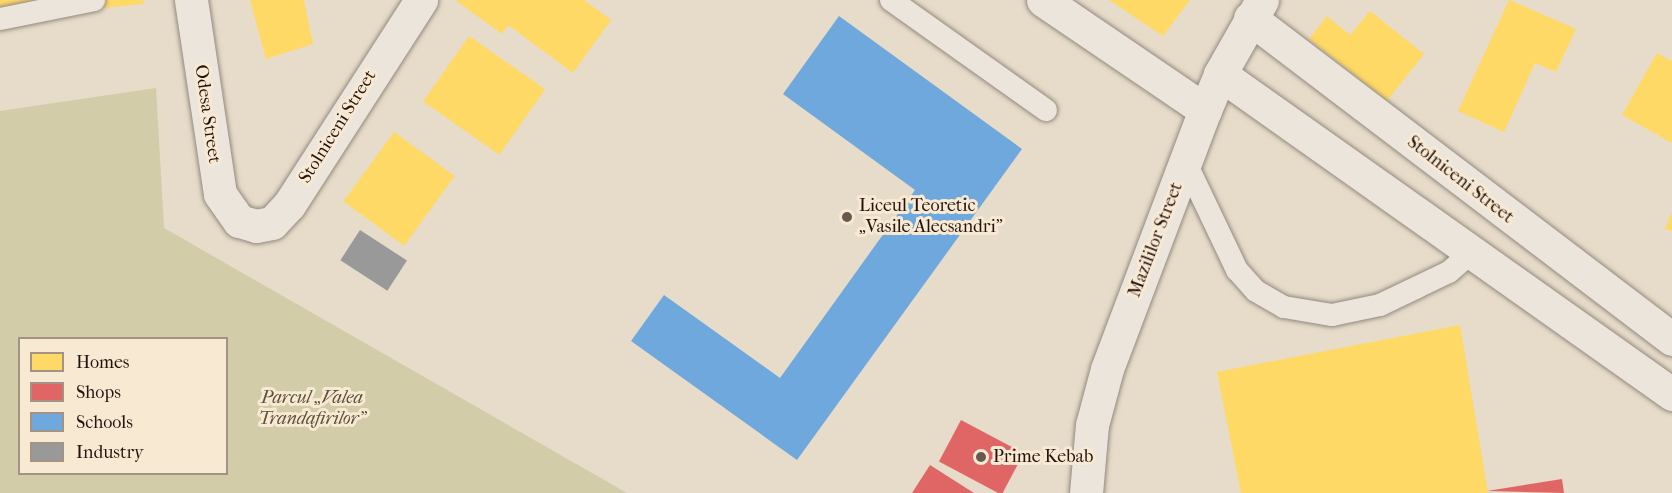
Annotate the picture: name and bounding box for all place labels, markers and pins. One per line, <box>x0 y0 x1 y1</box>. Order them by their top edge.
place label: Liceul Teoretic „Vasile Alecsandri” <box>859 196 1003 238</box>
marker: Liceul Teoretic „Vasile Alecsandri” <box>840 210 854 224</box>
place label: Prime Kebab <box>993 446 1093 468</box>
marker: Prime Kebab <box>974 450 988 464</box>

